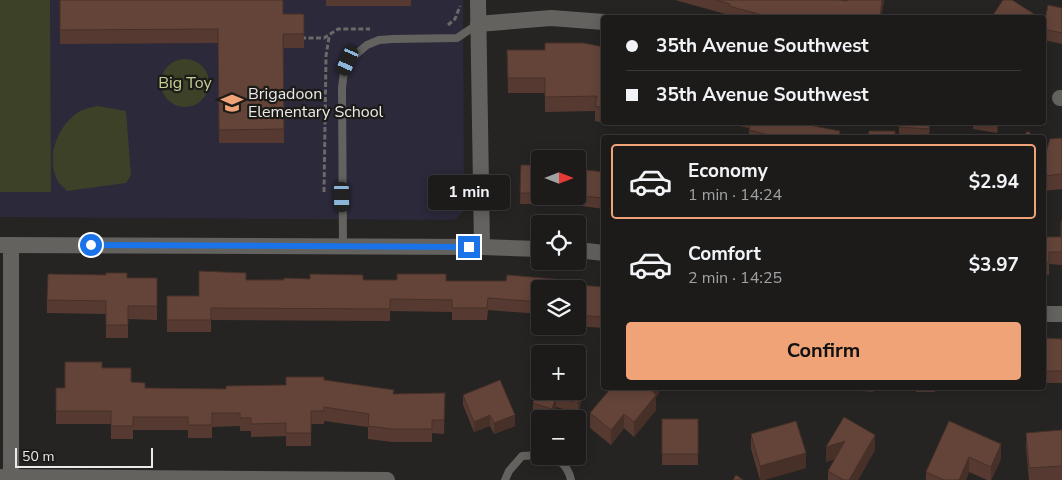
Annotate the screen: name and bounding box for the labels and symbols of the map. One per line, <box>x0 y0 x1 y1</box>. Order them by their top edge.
car <box>335 44 360 78</box>
park label: Big Toy <box>158 72 212 94</box>
place label: Brigadoon Elementary School <box>248 83 384 123</box>
school or university icon: Brigadoon Elementary School <box>219 90 245 116</box>
north arrow <box>531 150 586 205</box>
callout: 1 min <box>428 174 510 210</box>
car <box>334 182 349 212</box>
route start <box>80 234 102 256</box>
route end <box>458 236 480 258</box>
scale bar <box>15 445 152 468</box>

